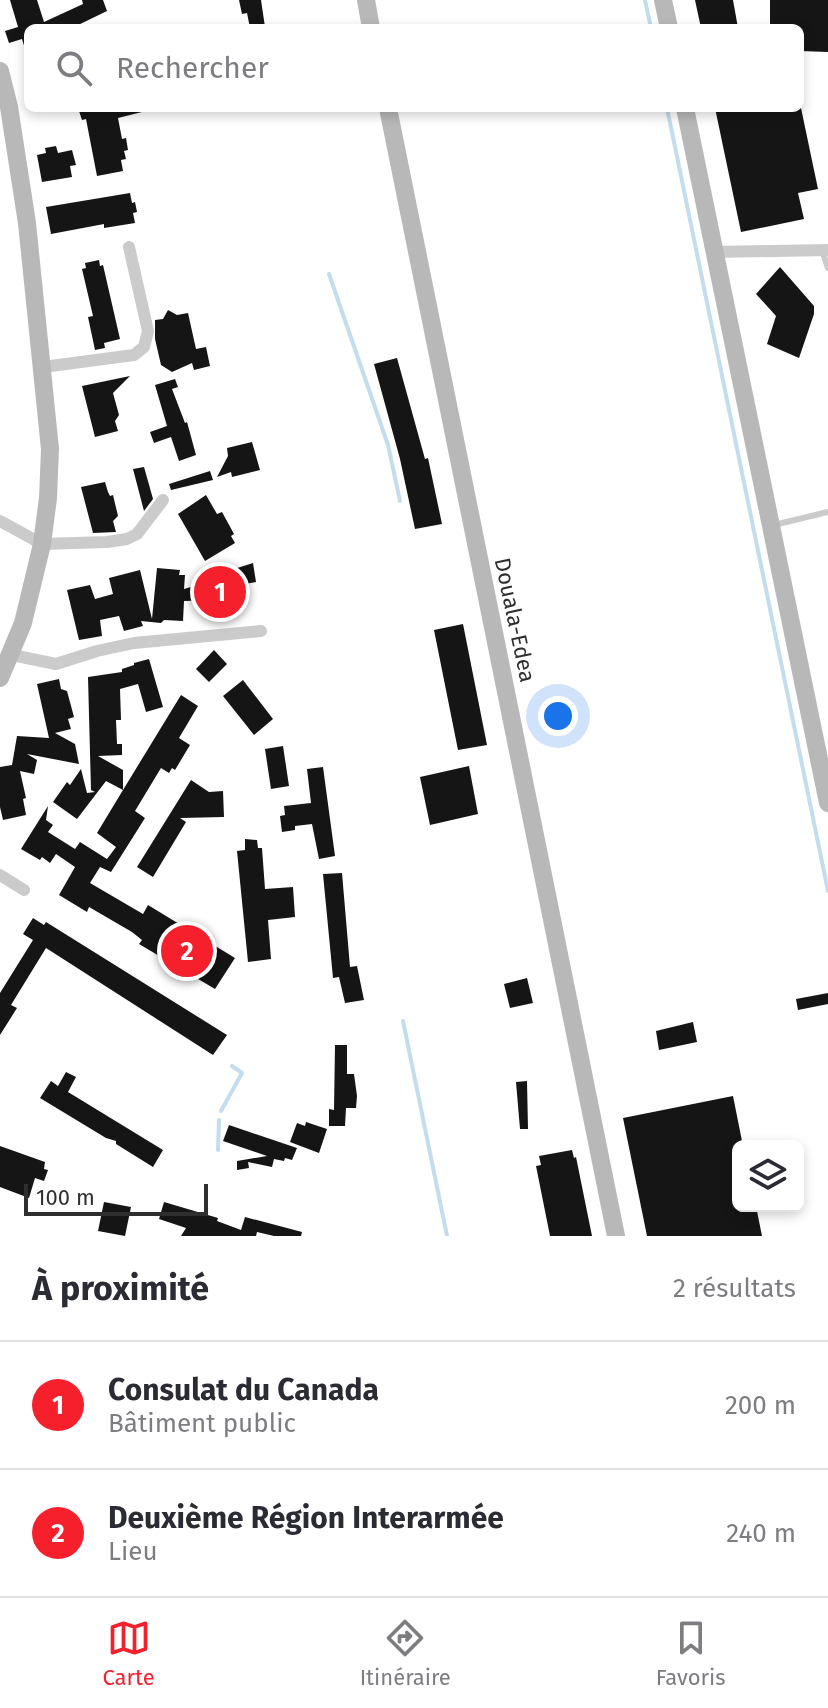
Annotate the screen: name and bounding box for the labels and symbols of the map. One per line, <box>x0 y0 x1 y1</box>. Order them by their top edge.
street label: Douala-Edea <box>489 555 541 685</box>
pin: 1 <box>194 562 246 622</box>
your location <box>538 696 578 736</box>
pin: 2 <box>161 921 213 981</box>
scale bar <box>24 1180 208 1216</box>

